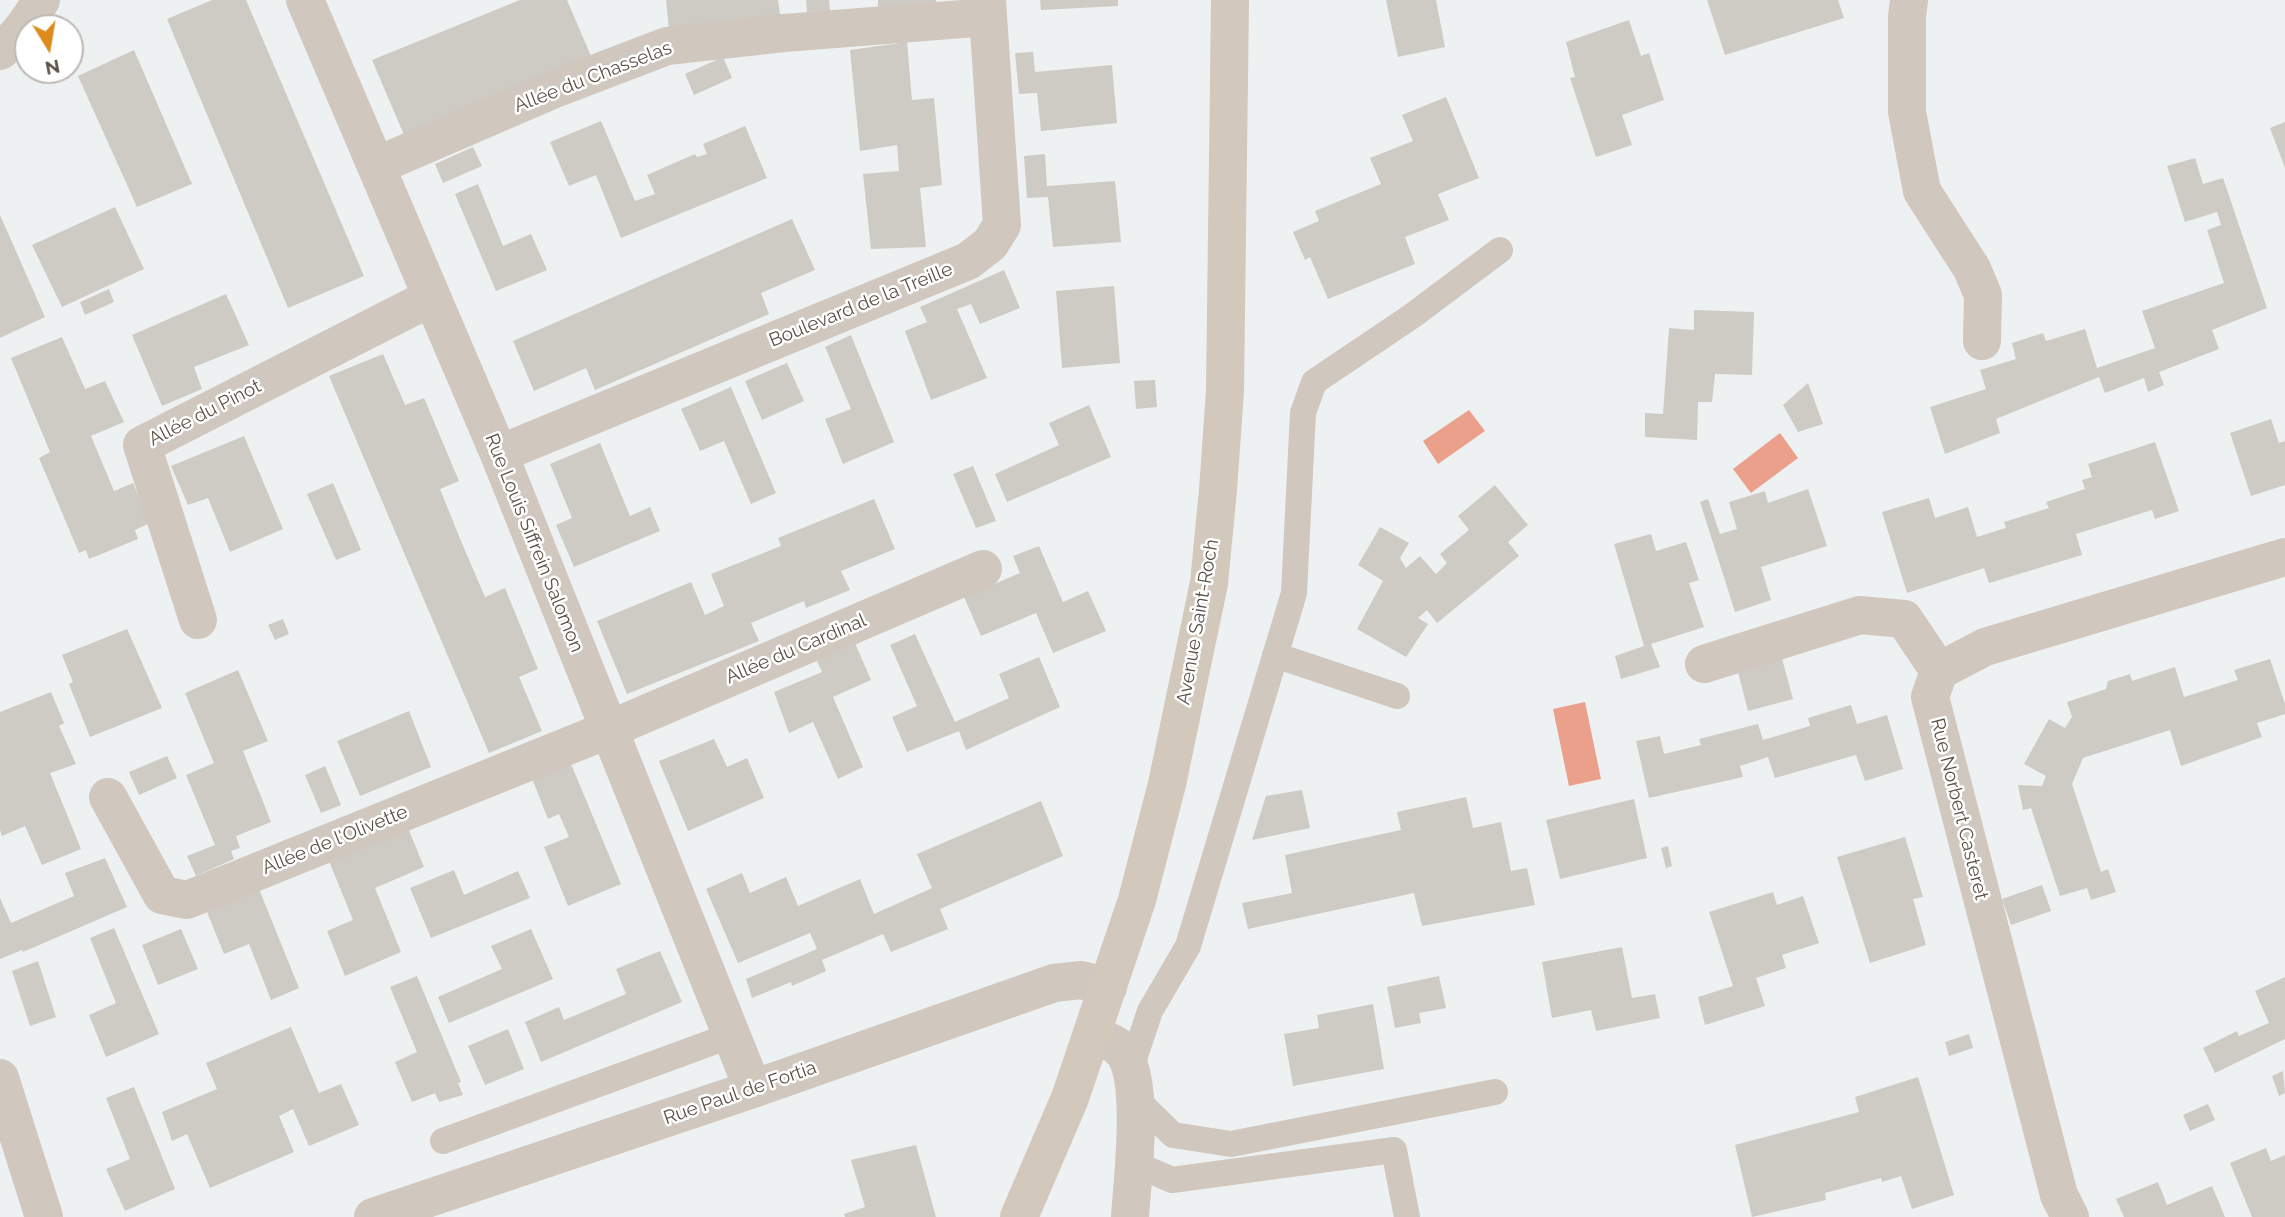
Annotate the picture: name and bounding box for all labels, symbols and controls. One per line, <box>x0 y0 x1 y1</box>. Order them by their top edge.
north arrow <box>14 14 84 84</box>
street label: Allée du Chasselas <box>511 36 675 118</box>
text: N <box>43 55 62 80</box>
street label: Boulevard de la Treille <box>766 258 956 352</box>
street label: Allée du Pinot <box>145 375 265 451</box>
street label: Rue Louis Siffrein Salomon <box>480 430 588 656</box>
street label: Avenue Saint-Roch <box>1172 537 1224 707</box>
street label: Allée du Cardinal <box>722 609 870 689</box>
street label: Rue Norbert Casteret <box>1925 716 1993 902</box>
street label: Allée de l'Olivette <box>259 800 411 880</box>
street label: Rue Paul de Fortia <box>661 1056 819 1130</box>

